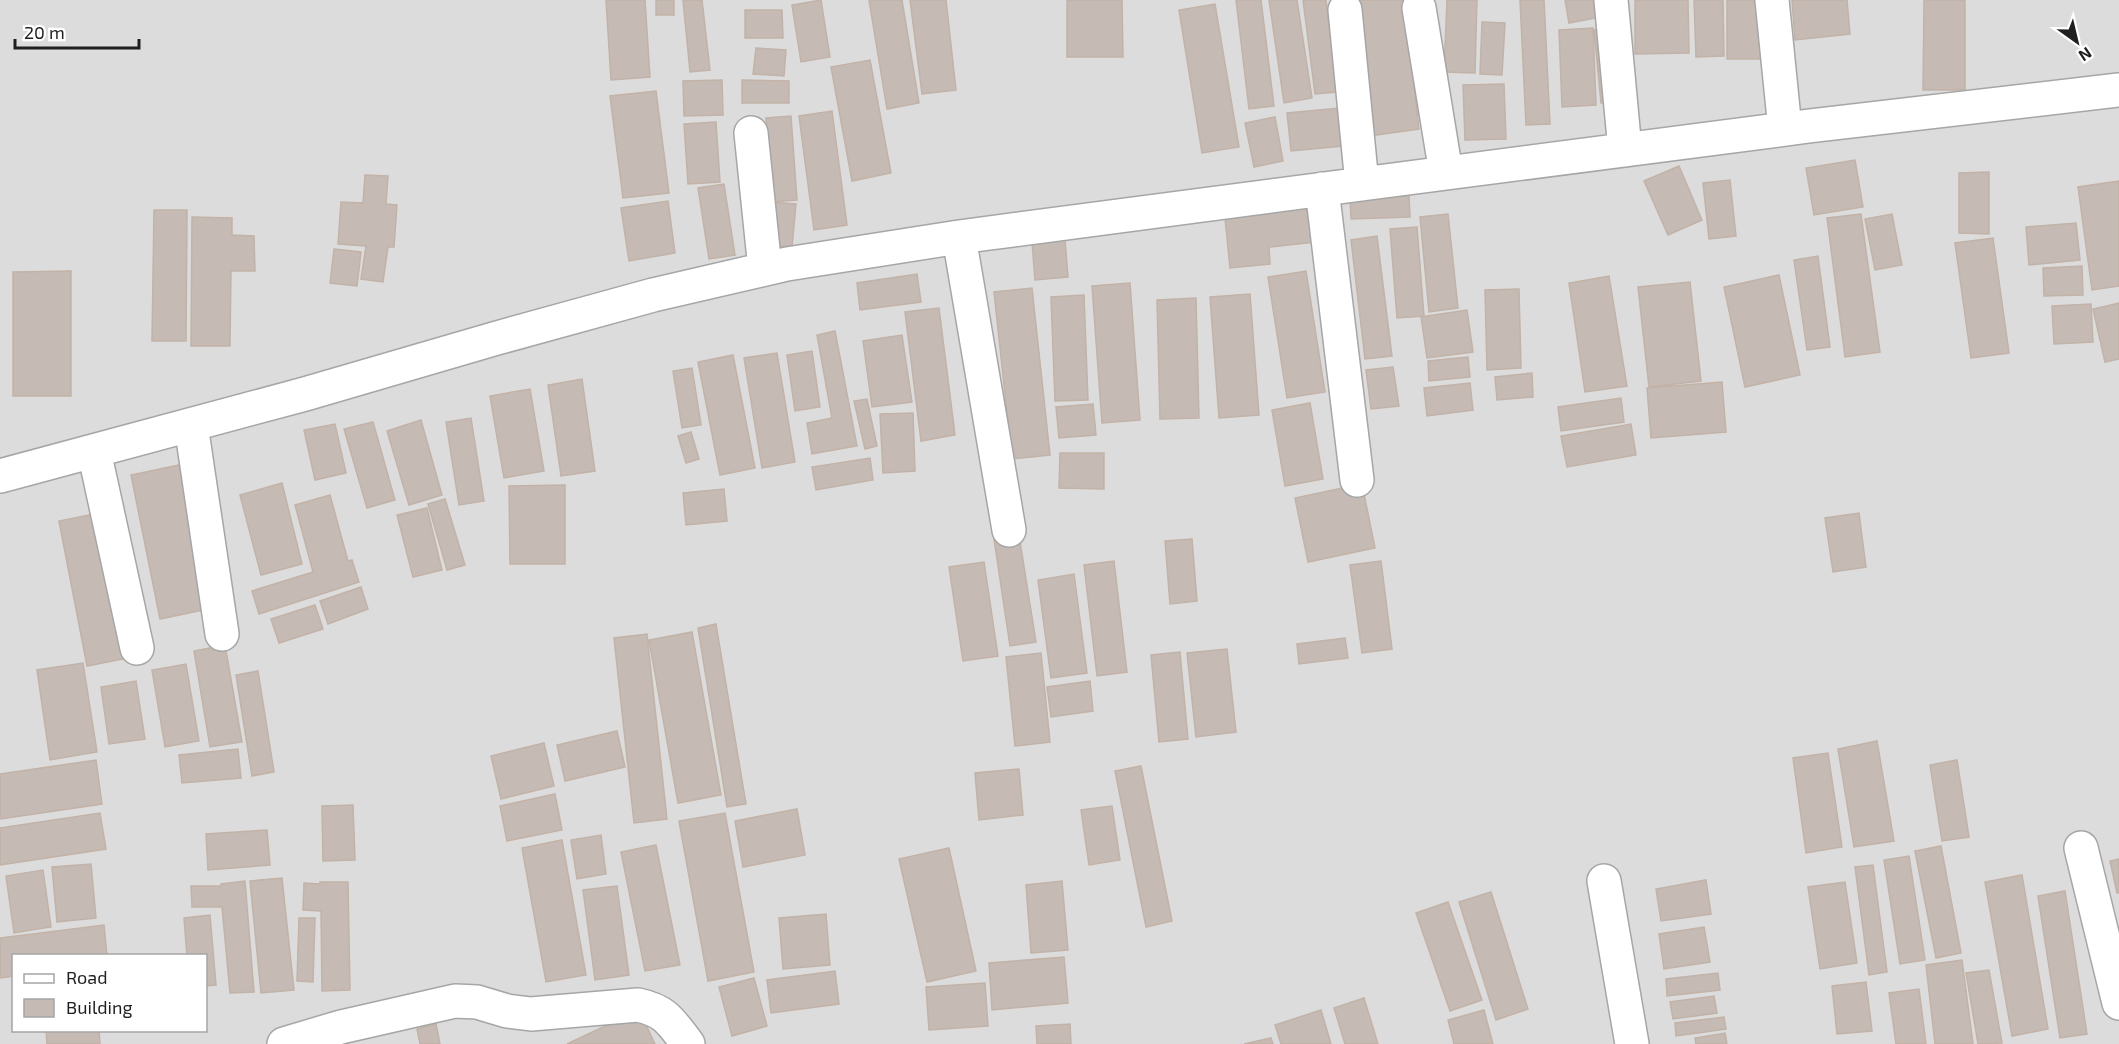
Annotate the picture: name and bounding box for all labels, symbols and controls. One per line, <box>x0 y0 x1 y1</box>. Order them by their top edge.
scale bar <box>15 12 140 50</box>
north arrow <box>2047 12 2107 72</box>
text: 20 m <box>24 21 65 43</box>
text: N <box>2076 44 2096 66</box>
legend <box>12 954 207 1032</box>
text: Road <box>66 966 107 988</box>
text: Building <box>66 996 133 1018</box>

